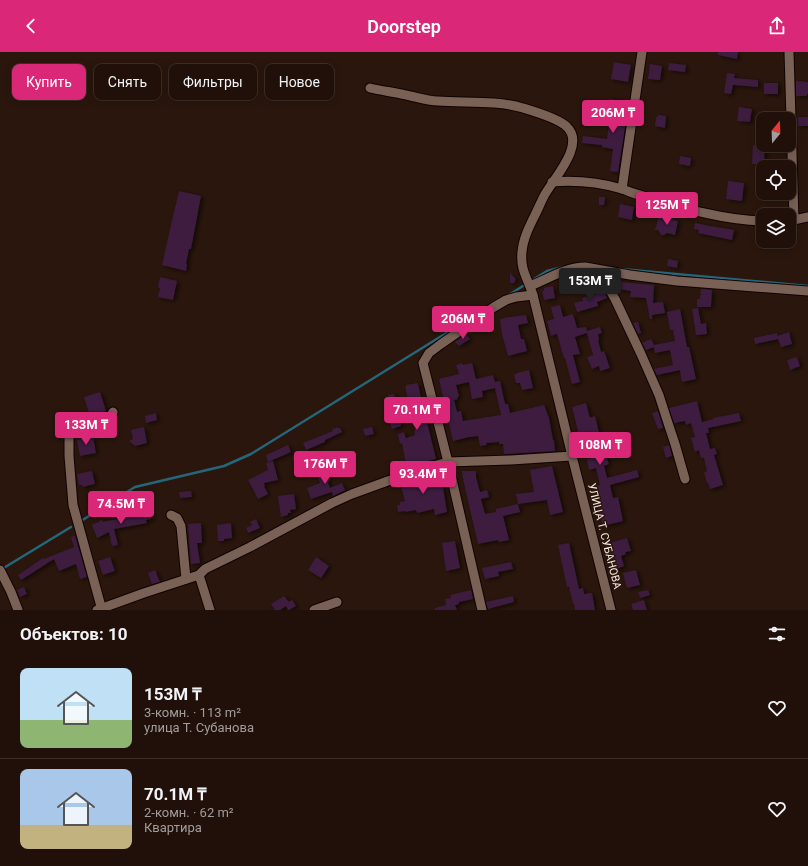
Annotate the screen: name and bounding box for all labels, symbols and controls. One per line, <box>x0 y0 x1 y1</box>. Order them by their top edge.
icon: back <box>20 15 42 37</box>
icon: share <box>766 15 788 37</box>
text: Doorstep <box>367 16 441 37</box>
chip: Купить <box>12 64 86 100</box>
chip: Снять <box>94 64 161 100</box>
chip: Фильтры <box>169 64 257 100</box>
chip: Новое <box>265 64 334 100</box>
pin: 206M ₸ <box>580 100 646 134</box>
text: 206M ₸ <box>591 105 635 120</box>
north arrow <box>756 112 796 152</box>
map controls <box>756 112 796 248</box>
button: locate <box>756 160 796 200</box>
pin: 125M ₸ <box>634 192 700 226</box>
text: 125M ₸ <box>645 197 689 212</box>
button: layers <box>756 208 796 248</box>
pin: 153M ₸ <box>557 268 623 302</box>
text: 153M ₸ <box>568 273 612 288</box>
pin: 206M ₸ <box>430 306 496 340</box>
text: 206M ₸ <box>441 311 485 326</box>
pin: 70.1M ₸ <box>380 397 454 431</box>
text: 70.1M ₸ <box>393 402 441 417</box>
pin: 133M ₸ <box>53 412 119 446</box>
text: 133M ₸ <box>64 417 108 432</box>
pin: 108M ₸ <box>567 432 633 466</box>
text: 108M ₸ <box>578 437 622 452</box>
pin: 176M ₸ <box>292 451 358 485</box>
text: 176M ₸ <box>303 456 347 471</box>
pin: 93.4M ₸ <box>386 461 460 495</box>
text: 93.4M ₸ <box>399 466 447 481</box>
street label: УЛИЦА Т. СУБАНОВА <box>585 482 624 591</box>
pin: 74.5M ₸ <box>84 491 158 525</box>
text: 74.5M ₸ <box>97 496 145 511</box>
icon: filters <box>766 623 788 645</box>
text: Объектов: 10 <box>20 624 127 644</box>
icon: home <box>52 684 100 732</box>
text: 153M ₸ <box>144 684 202 704</box>
icon: heart <box>766 697 788 719</box>
text: 3-комн. · 113 m² <box>144 705 241 720</box>
text: улица Т. Субанова <box>144 720 254 735</box>
text: 70.1M ₸ <box>144 784 207 804</box>
icon: home <box>52 785 100 833</box>
icon: heart <box>766 798 788 820</box>
text: 2-комн. · 62 m² <box>144 805 234 820</box>
text: Квартира <box>144 820 202 835</box>

